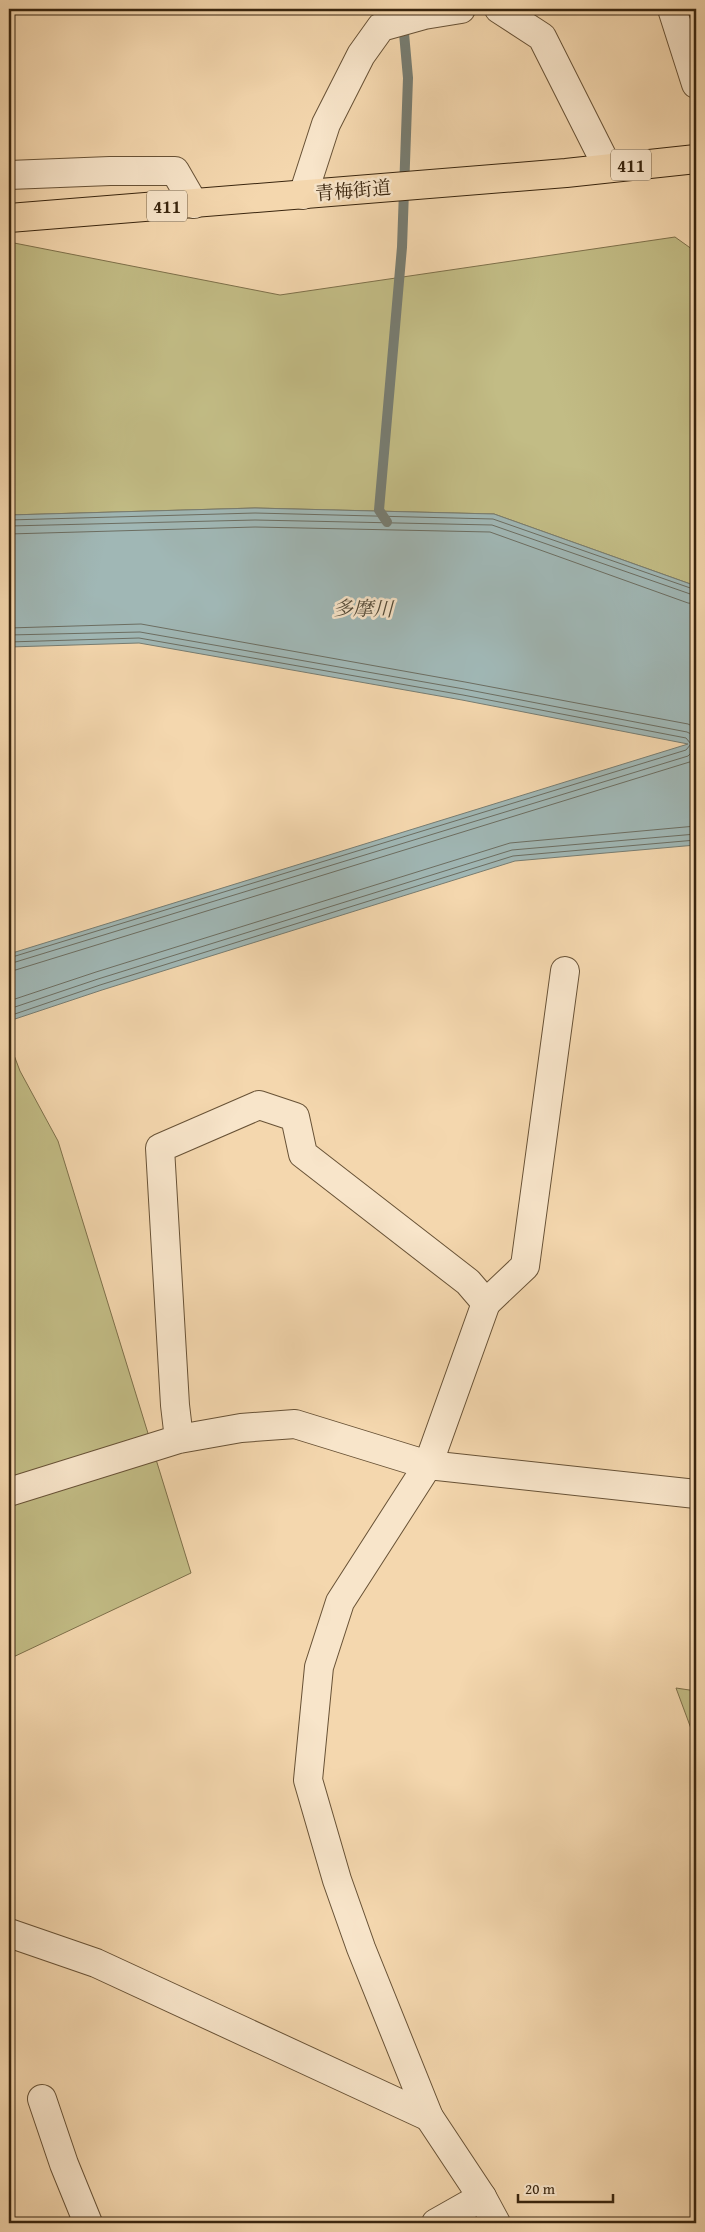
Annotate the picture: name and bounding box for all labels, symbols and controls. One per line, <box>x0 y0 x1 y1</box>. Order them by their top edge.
road number: 411 <box>611 150 651 180</box>
street label: 青梅街道 <box>314 173 392 207</box>
road number: 411 <box>147 190 187 222</box>
water label: 多摩川 <box>333 593 395 623</box>
scale bar <box>518 2172 612 2204</box>
text: 20 m <box>525 2178 556 2199</box>

